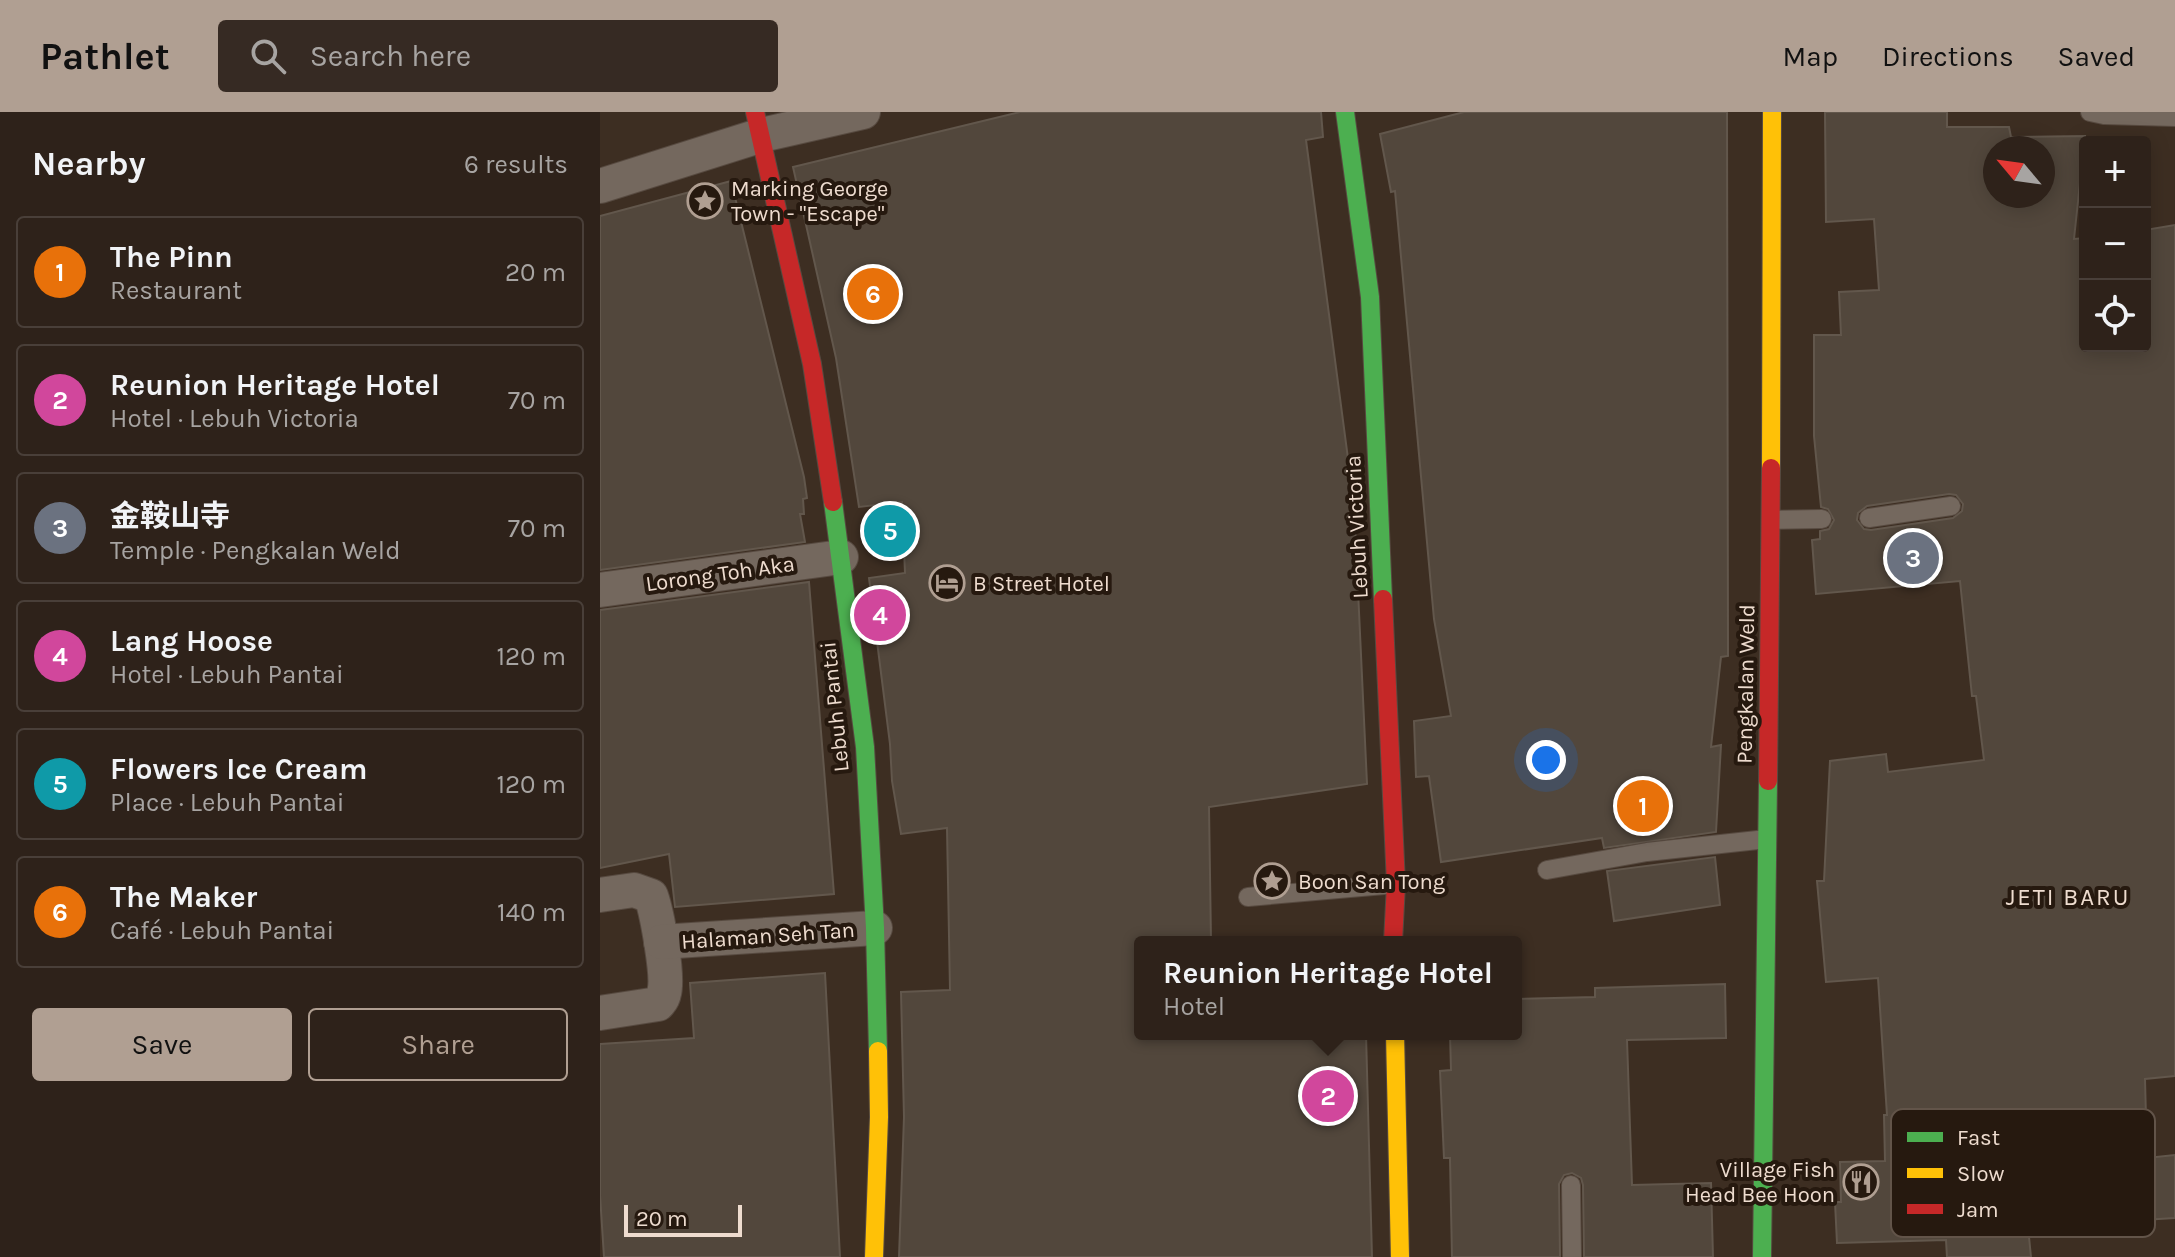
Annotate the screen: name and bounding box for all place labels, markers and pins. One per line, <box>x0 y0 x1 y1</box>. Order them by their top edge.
place label: Marking George Town - "Escape" <box>731 176 888 227</box>
place icon: Marking George Town - "Escape" <box>686 182 724 220</box>
pin: 6 <box>847 264 899 324</box>
pin: 5 <box>864 501 916 561</box>
pin: 3 <box>1887 528 1939 588</box>
hotel icon: B Street Hotel <box>928 564 966 602</box>
place label: B Street Hotel <box>973 571 1110 597</box>
pin: 4 <box>854 585 906 645</box>
pin: 1 <box>1617 776 1669 836</box>
place icon: Boon San Tong <box>1253 862 1291 900</box>
place label: Boon San Tong <box>1298 869 1446 895</box>
pin: 2 <box>1302 1066 1354 1126</box>
place label: Village Fish Head Bee Hoon <box>1685 1157 1835 1208</box>
restaurant icon: Village Fish Head Bee Hoon <box>1842 1163 1880 1201</box>

